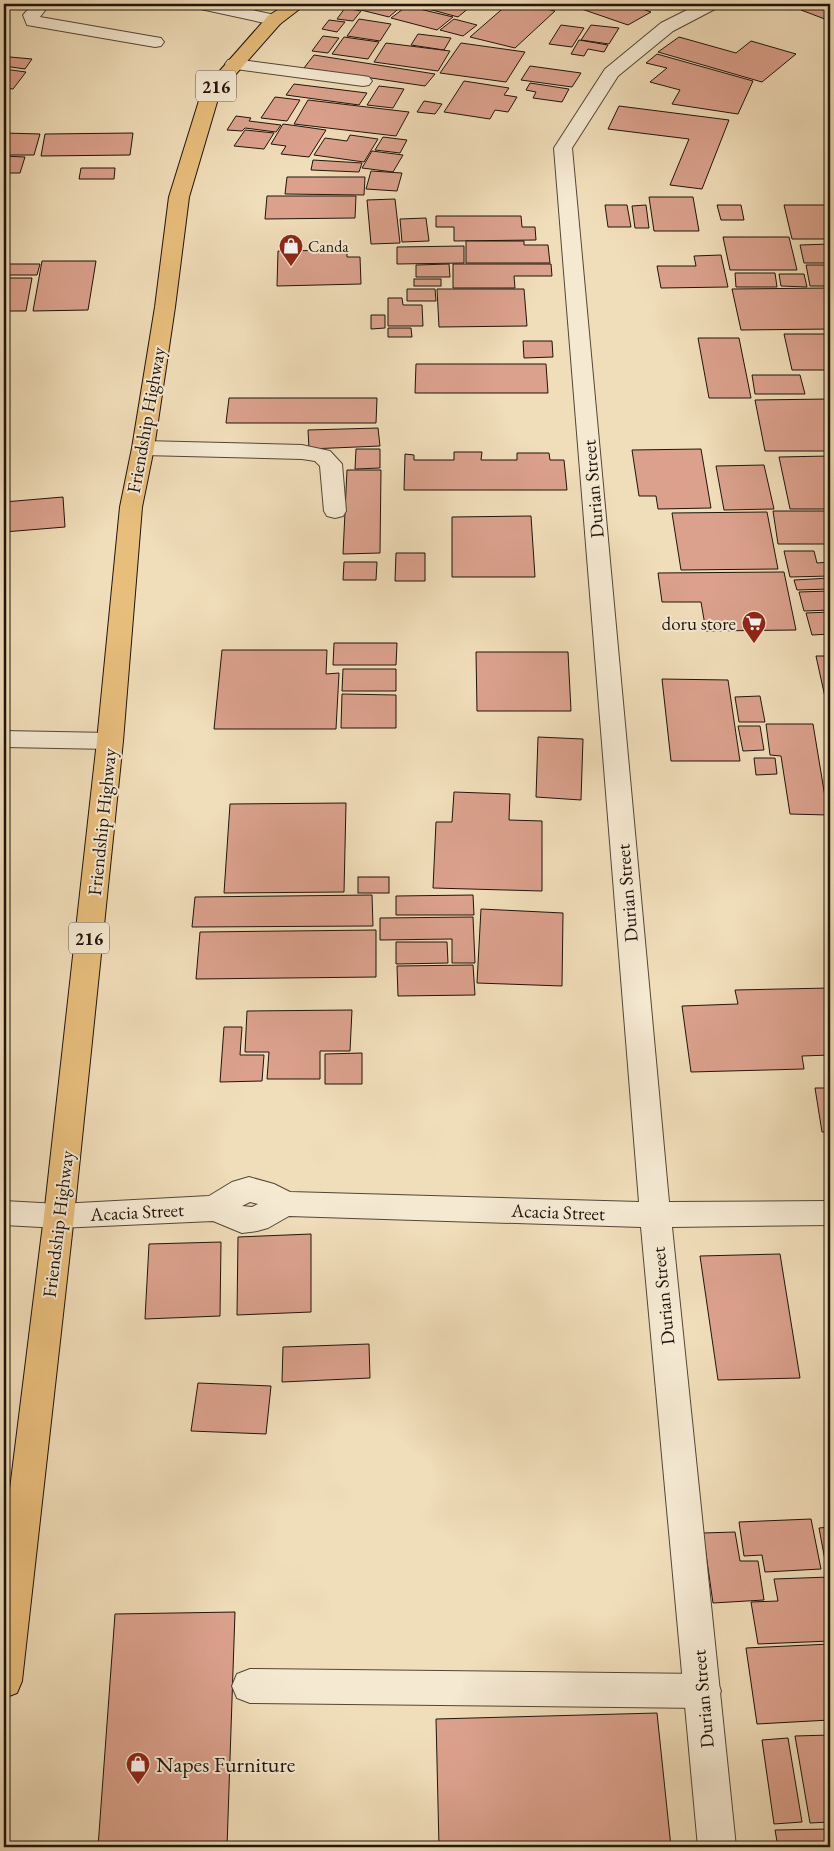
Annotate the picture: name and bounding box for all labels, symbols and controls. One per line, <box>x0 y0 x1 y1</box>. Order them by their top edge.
road number: 216 <box>196 70 236 102</box>
shop icon: Canda <box>278 233 304 267</box>
place label: Canda <box>308 236 349 257</box>
street label: Friendship Highway <box>121 344 171 495</box>
street label: Durian Street <box>576 439 610 539</box>
supermarket icon: doru store <box>741 610 767 644</box>
place label: doru store <box>662 611 736 636</box>
street label: Friendship Highway <box>82 746 122 897</box>
street label: Durian Street <box>610 843 644 943</box>
road number: 216 <box>69 922 109 954</box>
street label: Friendship Highway <box>37 1148 80 1299</box>
street label: Acacia Street <box>89 1197 184 1227</box>
street label: Acacia Street <box>510 1198 605 1226</box>
street label: Durian Street <box>645 1246 681 1346</box>
street label: Durian Street <box>686 1649 720 1749</box>
place label: Napes Furniture <box>156 1750 296 1779</box>
shop icon: Napes Furniture <box>125 1751 151 1785</box>

